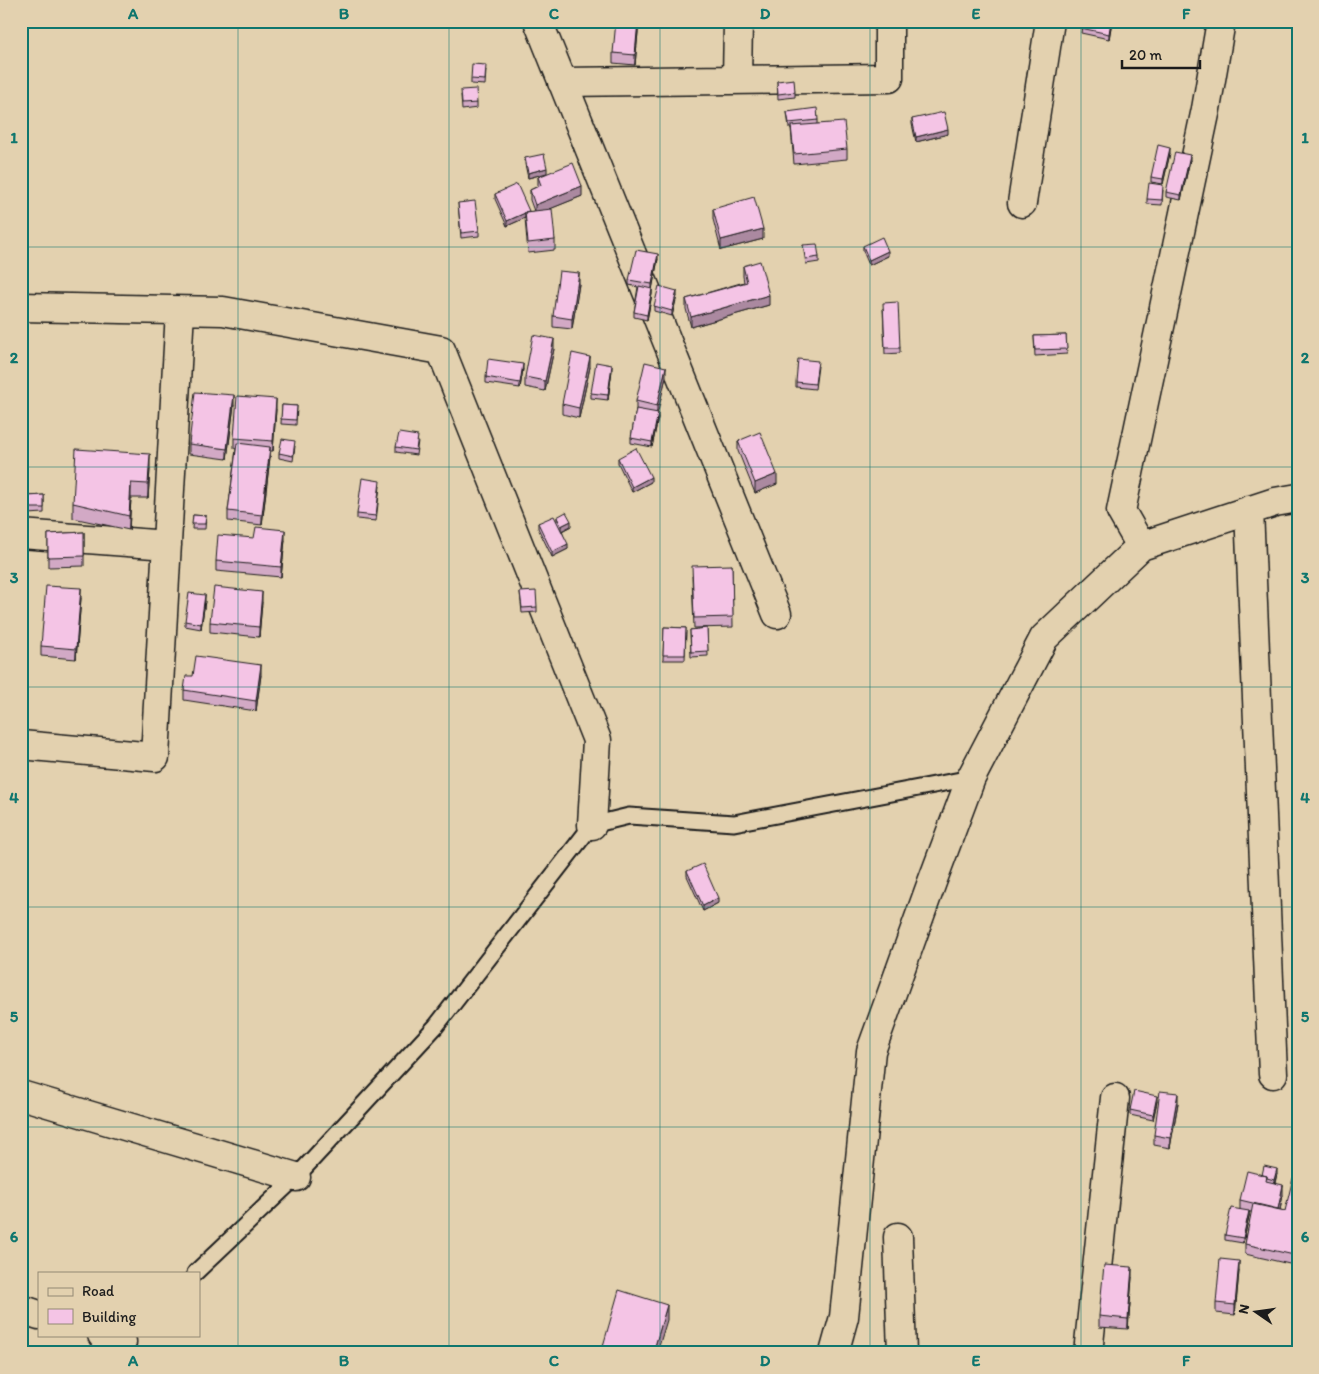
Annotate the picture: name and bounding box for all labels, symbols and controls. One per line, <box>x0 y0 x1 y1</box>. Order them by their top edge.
text: A <box>127 4 139 23</box>
text: B <box>339 4 350 23</box>
text: C <box>549 4 560 23</box>
text: D <box>760 4 771 23</box>
text: E <box>972 4 981 23</box>
text: F <box>1182 4 1191 23</box>
scale bar <box>1122 38 1199 70</box>
text: 20 m <box>1129 46 1163 64</box>
text: 1 <box>10 128 18 147</box>
text: 1 <box>1301 128 1309 147</box>
text: 2 <box>10 348 19 367</box>
text: 2 <box>1301 348 1310 367</box>
text: 3 <box>10 568 19 587</box>
text: 3 <box>1301 568 1310 587</box>
text: 4 <box>9 788 19 807</box>
text: 4 <box>1300 788 1310 807</box>
text: 5 <box>10 1007 19 1026</box>
text: 5 <box>1301 1007 1310 1026</box>
text: 6 <box>10 1227 19 1246</box>
text: 6 <box>1301 1227 1310 1246</box>
legend <box>38 1272 200 1336</box>
text: Road <box>82 1282 115 1300</box>
north arrow <box>1232 1286 1282 1336</box>
text: N <box>1234 1303 1253 1316</box>
text: Building <box>82 1308 136 1326</box>
text: A <box>127 1351 139 1370</box>
text: B <box>339 1351 350 1370</box>
text: C <box>549 1351 560 1370</box>
text: D <box>760 1351 771 1370</box>
text: E <box>972 1351 981 1370</box>
text: F <box>1182 1351 1191 1370</box>

